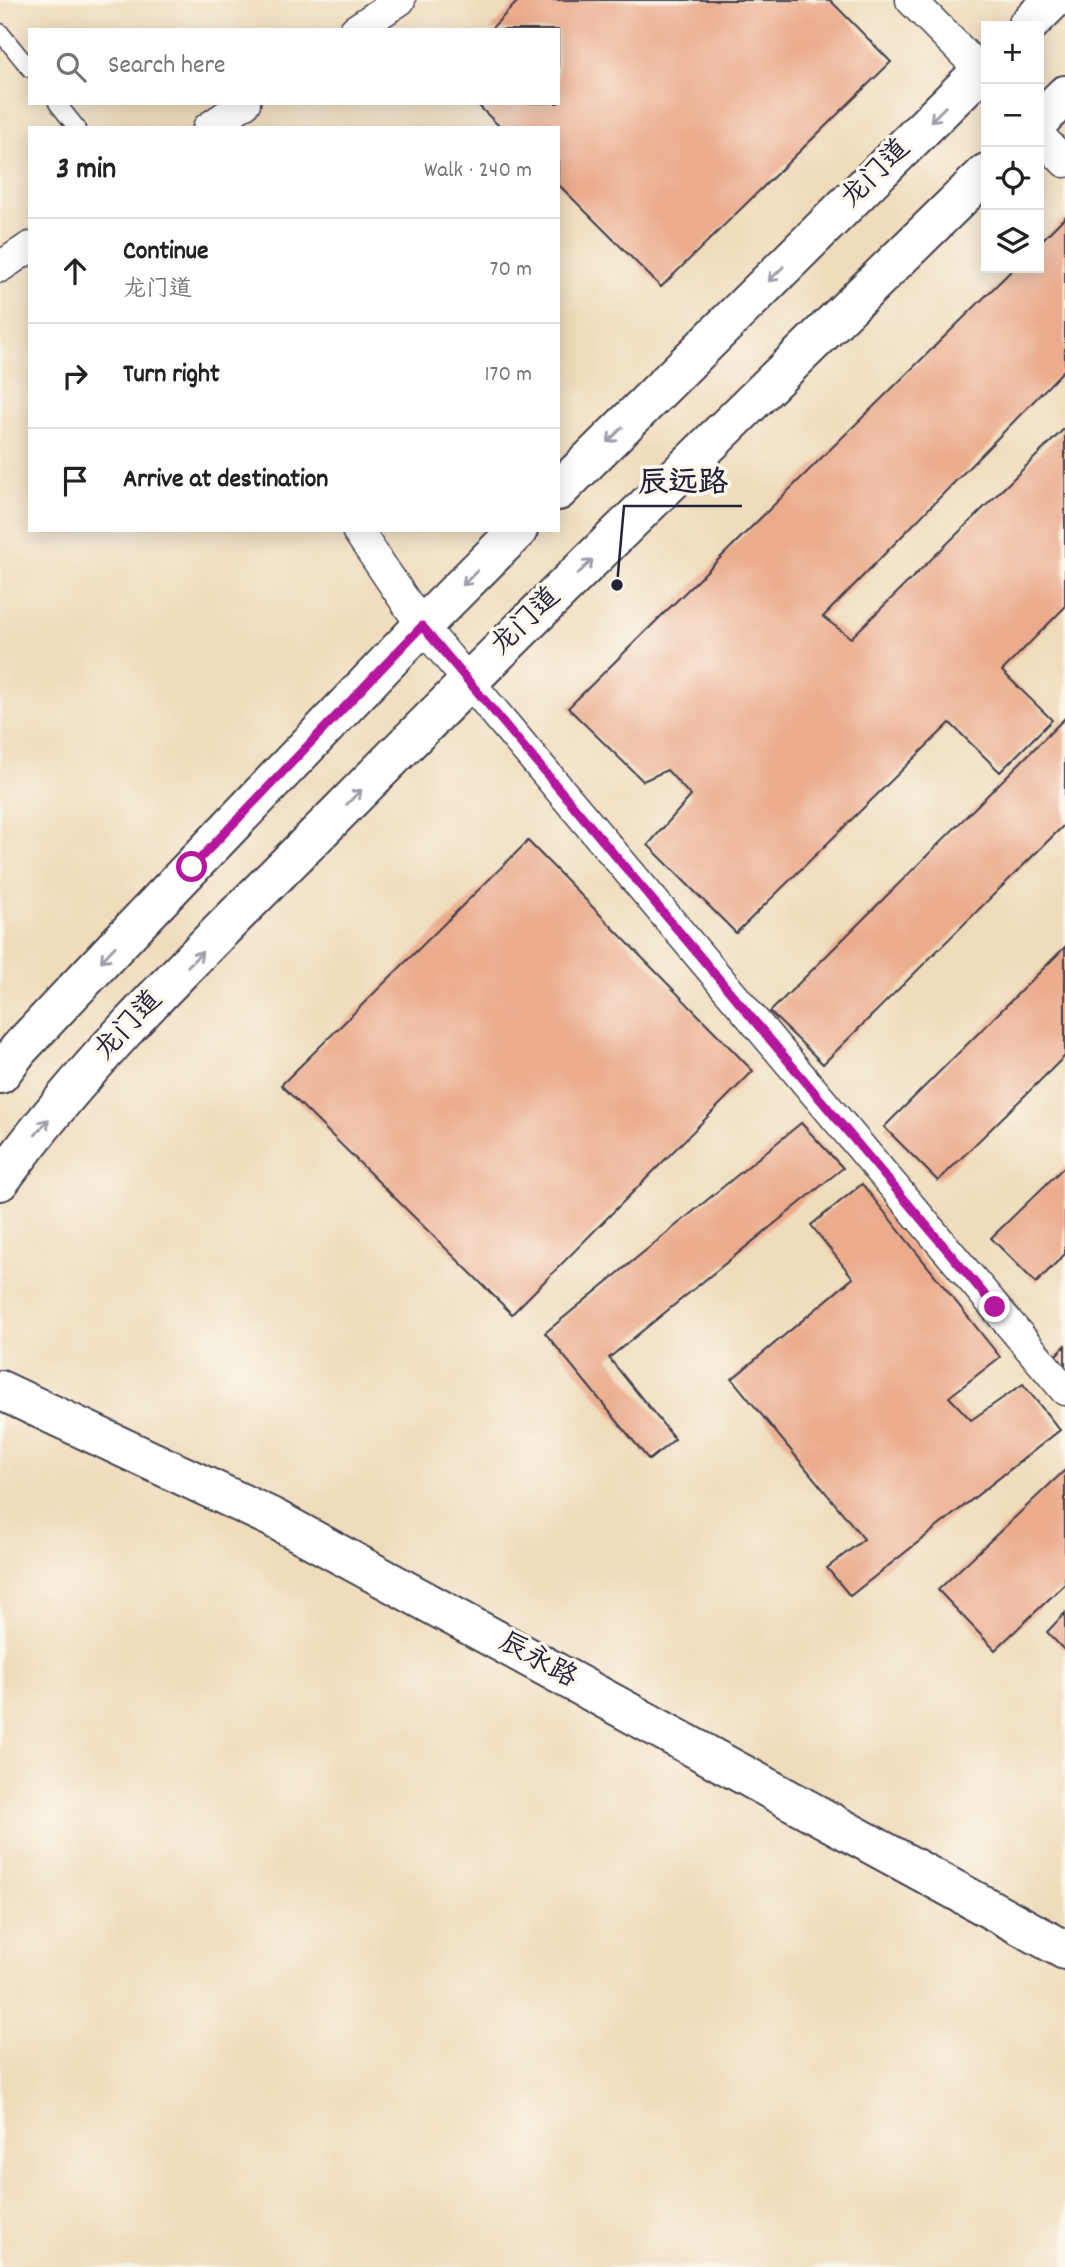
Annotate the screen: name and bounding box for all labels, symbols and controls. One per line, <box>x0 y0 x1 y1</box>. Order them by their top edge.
map controls <box>981 21 1044 273</box>
button: + <box>981 21 1044 84</box>
search box <box>28 28 560 105</box>
icon: search <box>52 48 90 86</box>
text: Search here <box>108 48 226 85</box>
button: − <box>981 84 1044 147</box>
one-way arrow <box>929 106 946 123</box>
street label: 龙门道 <box>833 131 921 219</box>
button: locate <box>981 147 1044 210</box>
text: 3 min <box>56 150 116 193</box>
text: Walk · 240 m <box>424 155 532 188</box>
button: layers <box>981 210 1044 273</box>
text: Continue <box>123 234 208 271</box>
icon: ahead <box>56 252 94 290</box>
text: 70 m <box>490 254 532 287</box>
one-way arrow <box>768 266 785 283</box>
text: 龙门道 <box>123 274 192 307</box>
icon: right <box>56 357 94 395</box>
text: Turn right <box>123 357 220 394</box>
text: 170 m <box>485 359 532 392</box>
one-way arrow <box>606 426 623 443</box>
callout: 辰远路 <box>624 455 742 506</box>
icon: arrive <box>56 462 94 500</box>
text: Arrive at destination <box>123 462 328 499</box>
text: 辰远路 <box>638 464 728 507</box>
one-way arrow <box>576 558 593 575</box>
one-way arrow <box>461 570 478 587</box>
street label: 龙门道 <box>483 579 571 667</box>
one-way arrow <box>346 788 363 805</box>
route start <box>176 851 207 882</box>
one-way arrow <box>100 945 117 962</box>
one-way arrow <box>186 950 203 967</box>
street label: 龙门道 <box>87 983 173 1071</box>
one-way arrow <box>34 1118 50 1136</box>
route end <box>979 1291 1010 1322</box>
street label: 辰永路 <box>491 1624 583 1700</box>

